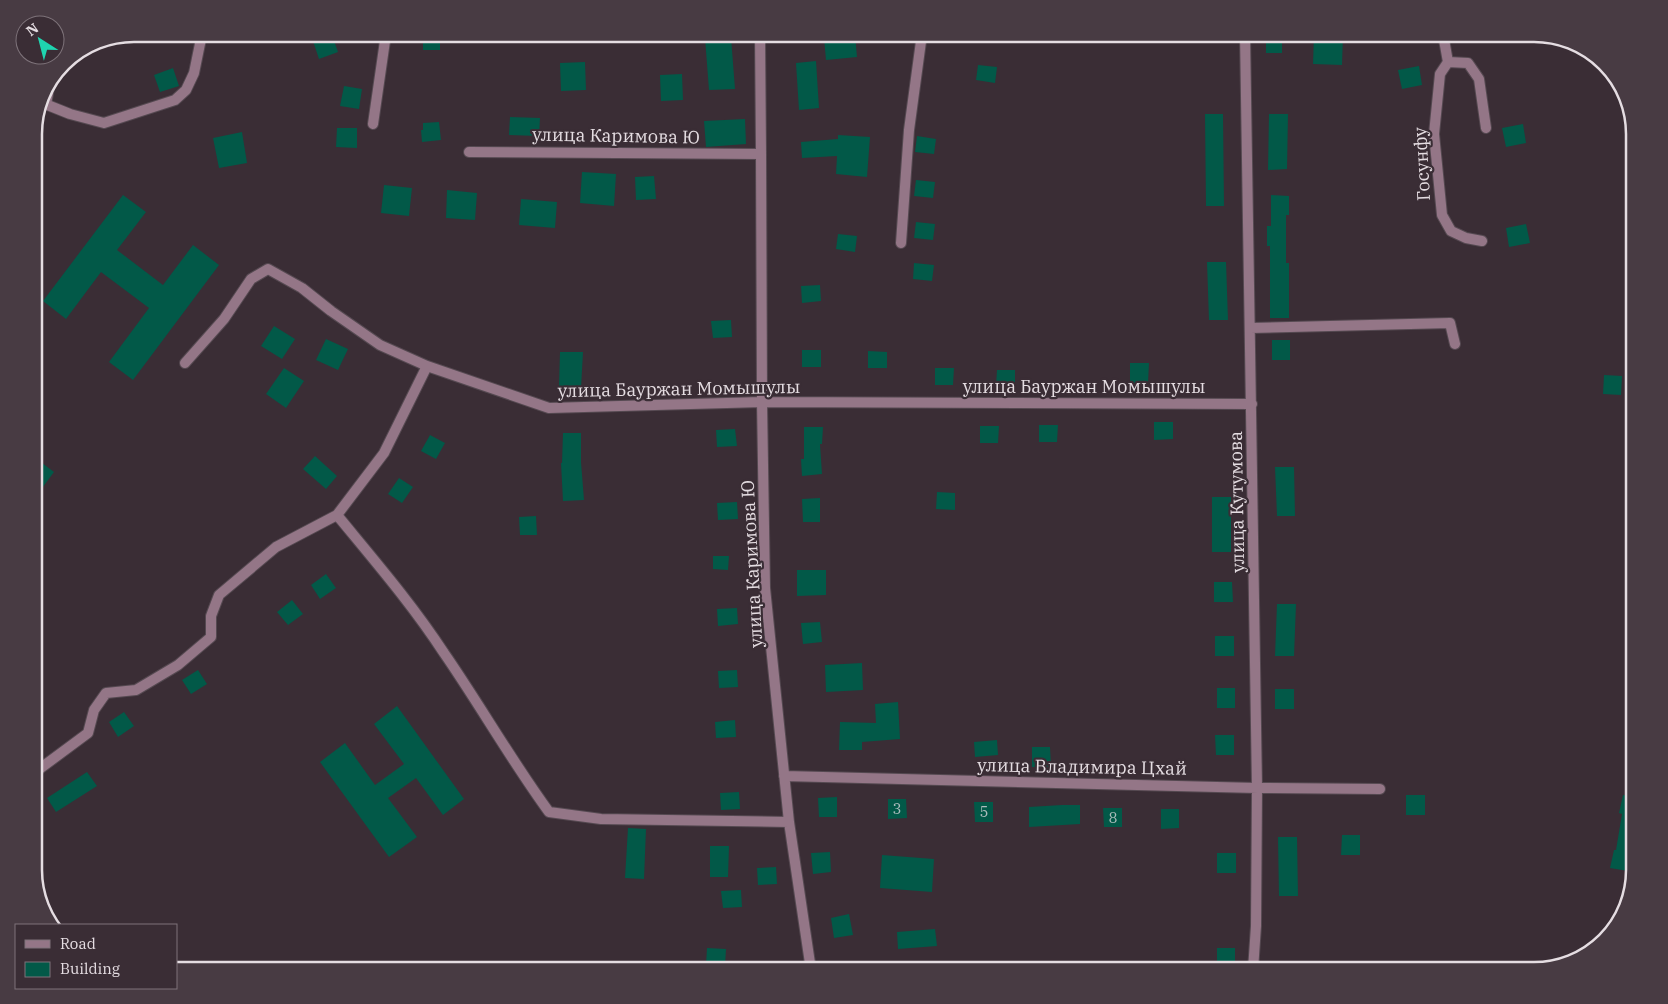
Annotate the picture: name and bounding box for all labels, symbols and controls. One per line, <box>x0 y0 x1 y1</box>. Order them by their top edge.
north arrow <box>15 15 65 65</box>
text: N <box>23 19 42 40</box>
street label: улица Каримова Ю <box>532 123 700 148</box>
street label: Госунфу <box>1408 126 1435 201</box>
street label: улица Бауржан Момышулы <box>557 375 801 402</box>
street label: улица Бауржан Момышулы <box>963 375 1205 398</box>
street label: улица Кутумова <box>1224 431 1249 573</box>
street label: улица Каримова Ю <box>736 480 767 648</box>
street label: улица Владимира Цхай <box>977 753 1187 780</box>
house number: 3 <box>892 799 902 818</box>
house number: 5 <box>979 802 989 821</box>
house number: 8 <box>1108 808 1118 827</box>
legend <box>15 924 178 989</box>
text: Road <box>60 934 96 953</box>
text: Building <box>60 959 120 978</box>

